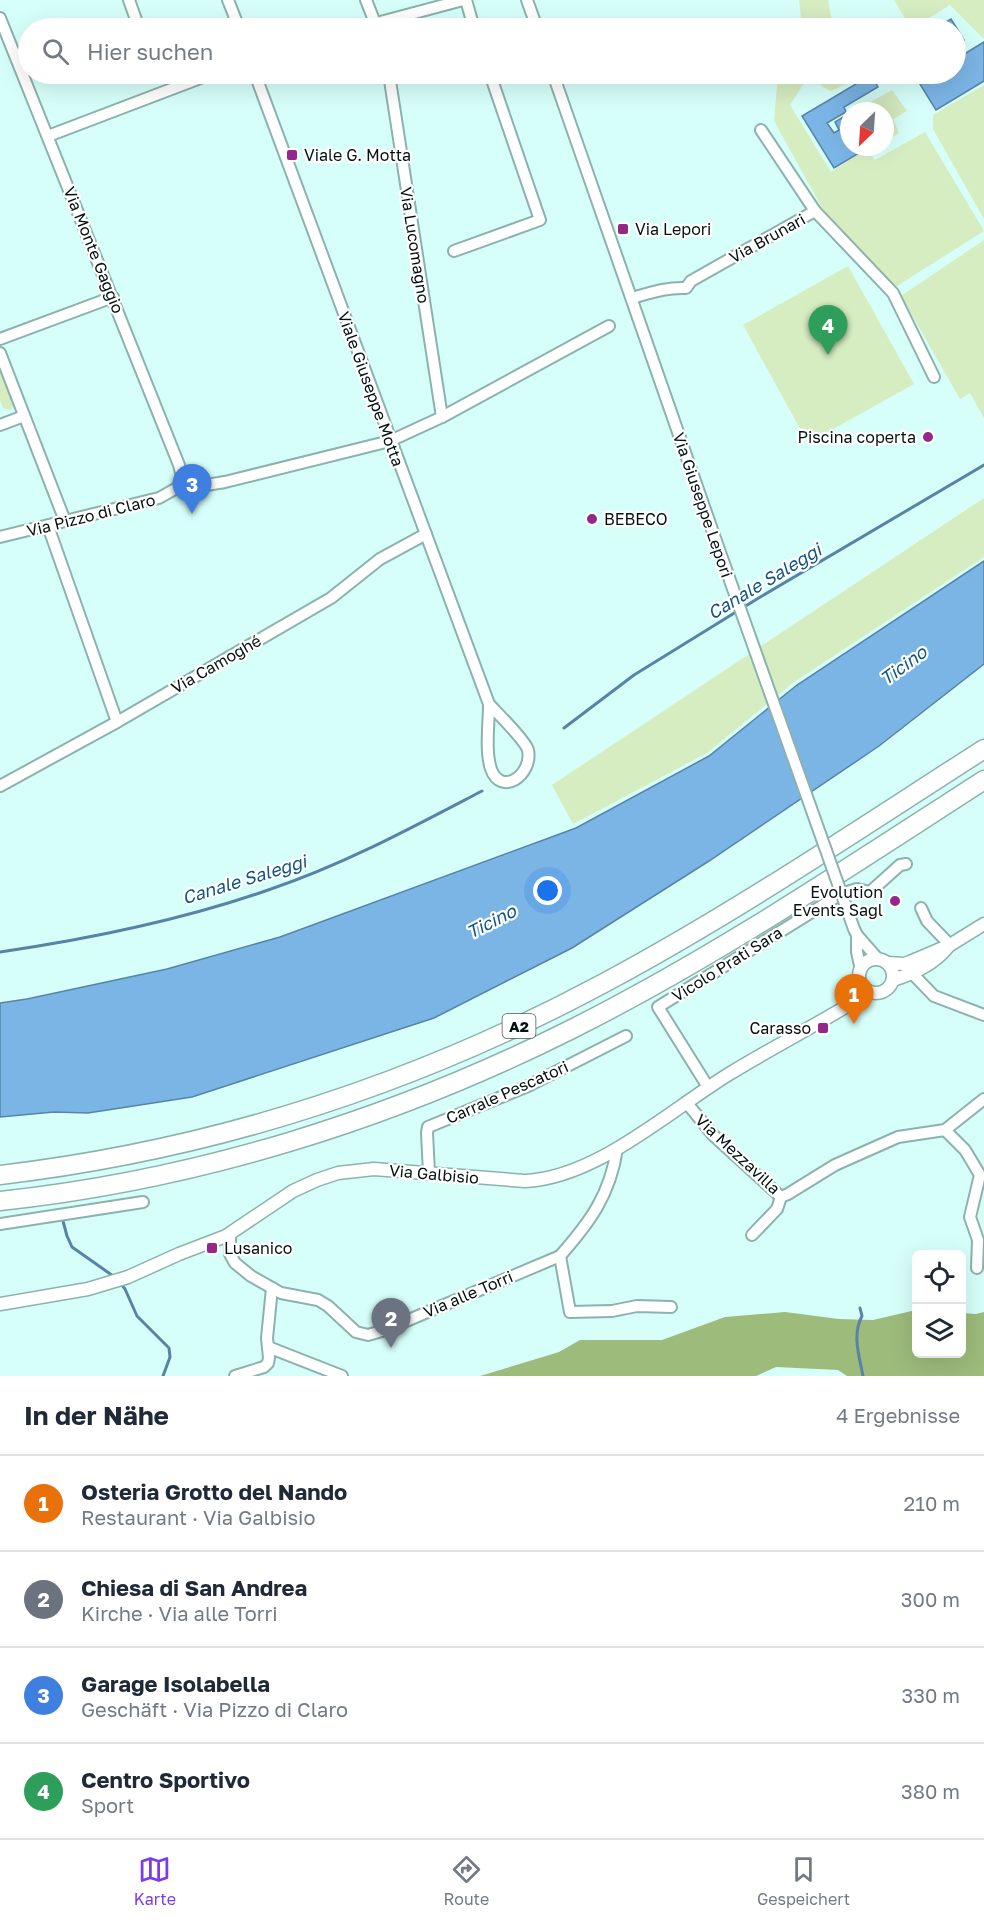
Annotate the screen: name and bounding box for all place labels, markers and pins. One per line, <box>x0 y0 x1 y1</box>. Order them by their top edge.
place label: Viale G. Motta <box>304 145 411 165</box>
marker: Viale G. Motta <box>285 148 299 162</box>
place label: Via Lepori <box>635 219 711 239</box>
marker: Via Lepori <box>616 222 630 236</box>
pin: 4 <box>808 306 848 355</box>
place label: Piscina coperta <box>797 427 916 447</box>
marker: Piscina coperta <box>921 430 935 444</box>
pin: 3 <box>172 464 212 514</box>
place label: BEBECO <box>604 509 668 529</box>
marker: BEBECO <box>585 512 599 526</box>
place label: Evolution Events Sagl <box>793 882 883 920</box>
marker: Evolution Events Sagl <box>888 894 902 908</box>
pin: 1 <box>834 974 874 1024</box>
place label: Carasso <box>749 1018 811 1038</box>
marker: Carasso <box>816 1021 830 1035</box>
place label: Lusanico <box>224 1238 292 1258</box>
marker: Lusanico <box>205 1241 219 1255</box>
pin: 2 <box>372 1298 410 1348</box>

